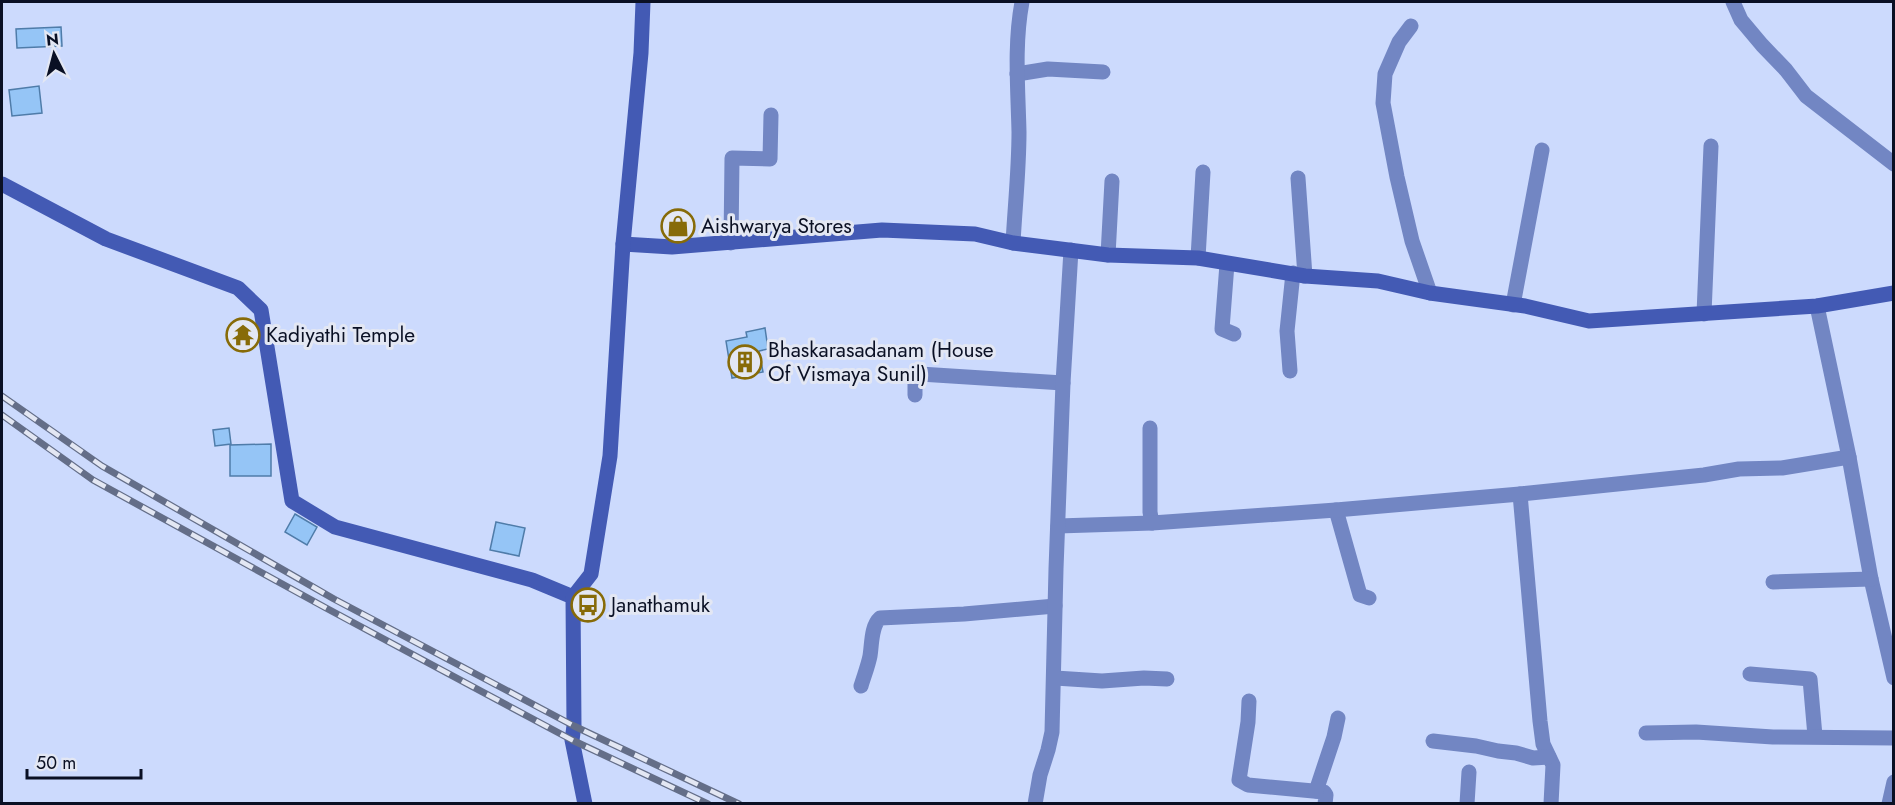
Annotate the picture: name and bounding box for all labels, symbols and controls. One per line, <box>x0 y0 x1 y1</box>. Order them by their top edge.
north arrow <box>24 24 84 84</box>
text: N <box>45 27 60 52</box>
shop icon: Aishwarya Stores <box>660 208 696 244</box>
place label: Aishwarya Stores <box>701 211 852 241</box>
temple icon: Kadiyathi Temple <box>225 317 261 353</box>
place label: Kadiyathi Temple <box>266 320 415 350</box>
place label: Bhaskarasadanam (House Of Vismaya Sunil) <box>768 335 994 389</box>
building icon: Bhaskarasadanam (House Of Vismaya Sunil) <box>727 344 763 380</box>
bus stop icon: Janathamuk <box>570 587 606 623</box>
place label: Janathamuk <box>608 590 711 620</box>
scale bar <box>27 742 141 780</box>
text: 50 m <box>36 750 76 776</box>

